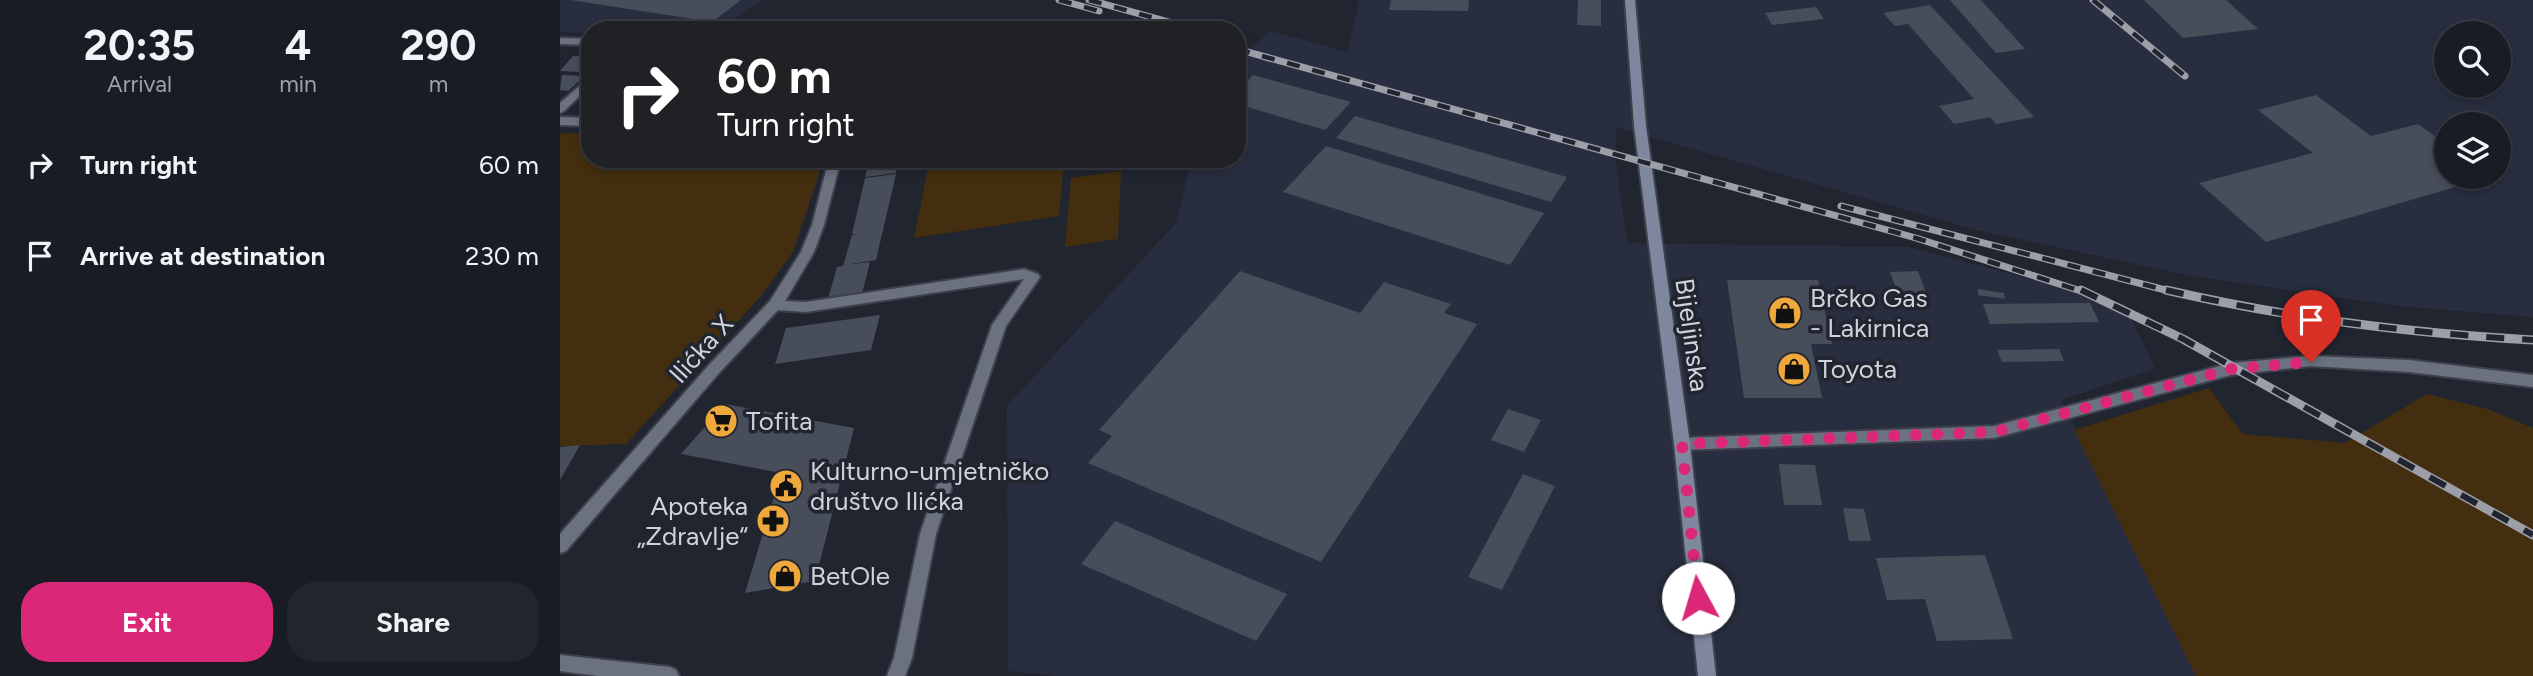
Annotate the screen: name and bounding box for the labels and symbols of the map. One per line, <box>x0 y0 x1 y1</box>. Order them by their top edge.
street label: Bijeljinska <box>1668 276 1716 394</box>
place label: Brčko Gas - Lakirnica <box>1810 282 1929 344</box>
pin <box>2281 290 2341 362</box>
shop icon: Brčko Gas - Lakirnica <box>1766 294 1804 332</box>
street label: Ilićka X <box>662 308 740 390</box>
shop icon: Toyota <box>1775 350 1813 388</box>
place label: Toyota <box>1818 353 1897 385</box>
supermarket icon: Tofita <box>702 402 740 440</box>
place label: Tofita <box>746 405 812 437</box>
place label: Kulturno-umjetničko društvo Ilićka <box>810 455 1049 517</box>
public building icon: Kulturno-umjetničko društvo Ilićka <box>767 467 805 505</box>
place label: Apoteka „Zdravlje“ <box>637 490 748 552</box>
pharmacy icon: Apoteka „Zdravlje“ <box>754 502 792 540</box>
shop icon: BetOle <box>766 557 804 595</box>
place label: BetOle <box>810 560 890 592</box>
position arrow <box>1661 561 1735 635</box>

